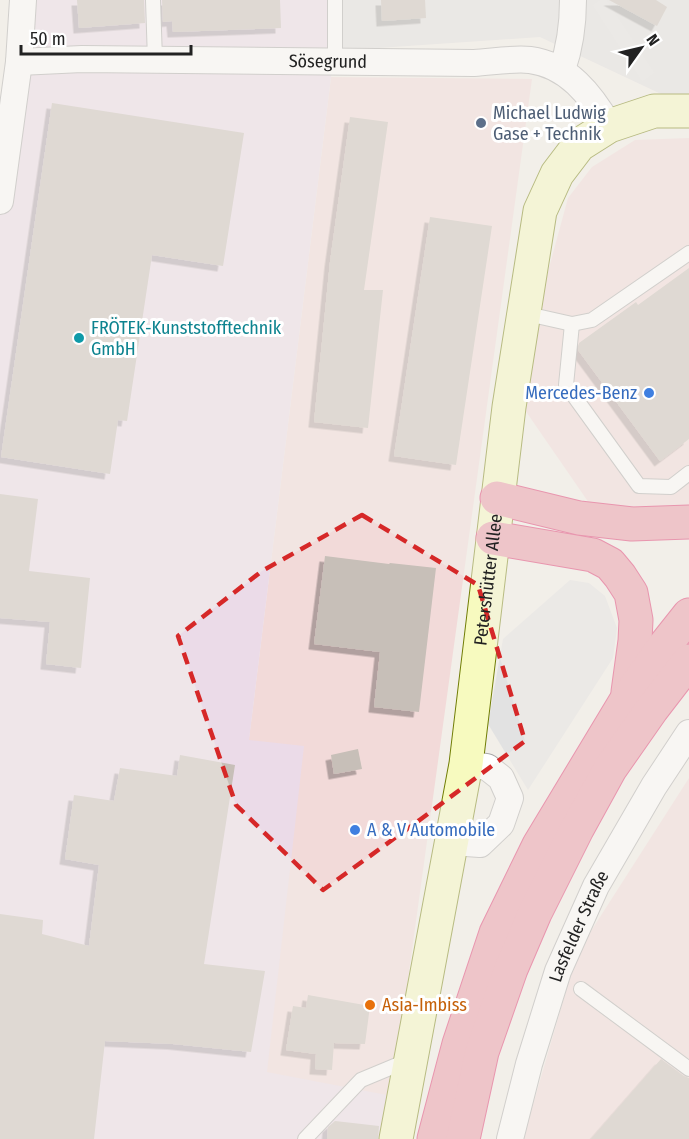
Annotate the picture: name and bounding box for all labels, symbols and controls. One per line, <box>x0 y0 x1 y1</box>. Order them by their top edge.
scale bar <box>21 18 190 56</box>
north arrow <box>611 18 671 78</box>
text: 50 m <box>30 28 66 50</box>
text: N <box>642 31 664 49</box>
street label: Sösegrund <box>289 50 367 73</box>
place label: Michael Ludwig Gase + Technik <box>493 102 606 145</box>
marker: Michael Ludwig Gase + Technik <box>474 116 488 130</box>
place label: FRÖTEK-Kunststofftechnik GmbH <box>91 317 282 360</box>
marker: FRÖTEK-Kunststofftechnik GmbH <box>72 331 86 345</box>
place label: Mercedes-Benz <box>525 382 637 404</box>
marker: Mercedes-Benz <box>642 386 656 400</box>
street label: Petershütter Allee <box>469 513 507 647</box>
place label: A & V Automobile <box>367 819 495 841</box>
marker: A & V Automobile <box>348 823 362 837</box>
street label: Lasfelder Straße <box>544 866 614 985</box>
place label: Asia-Imbiss <box>382 994 467 1016</box>
marker: Asia-Imbiss <box>363 998 377 1012</box>

